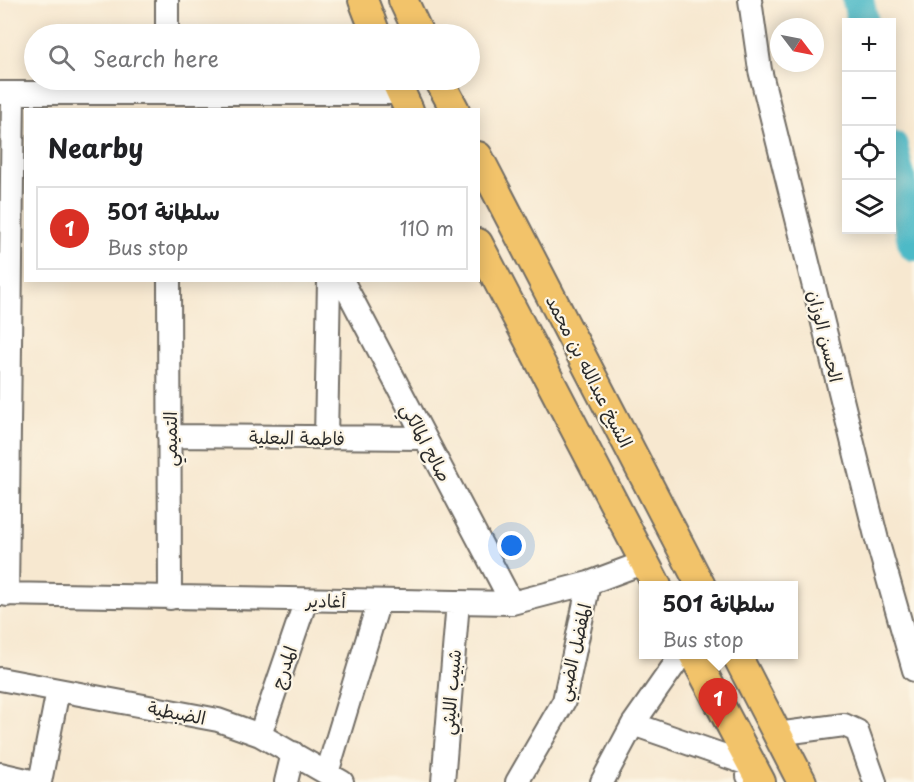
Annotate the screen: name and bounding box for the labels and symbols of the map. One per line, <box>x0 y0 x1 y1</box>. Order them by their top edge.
north arrow <box>770 18 824 72</box>
street label: الحسن الوزان <box>802 287 850 385</box>
street label: الشيخ عبدالله بن محمد <box>540 290 640 452</box>
street label: صالح المالكي <box>391 398 459 488</box>
street label: التميمي <box>156 411 187 467</box>
street label: فاطمة البعلية <box>249 423 345 451</box>
your location <box>497 531 526 560</box>
street label: أغادير <box>304 586 347 614</box>
street label: المفضل الضبي <box>549 600 601 705</box>
street label: المدرج <box>263 642 303 692</box>
street label: شبيب الليثي <box>433 648 471 736</box>
pin: 1 <box>698 678 738 728</box>
street label: الضبطية <box>146 693 208 731</box>

